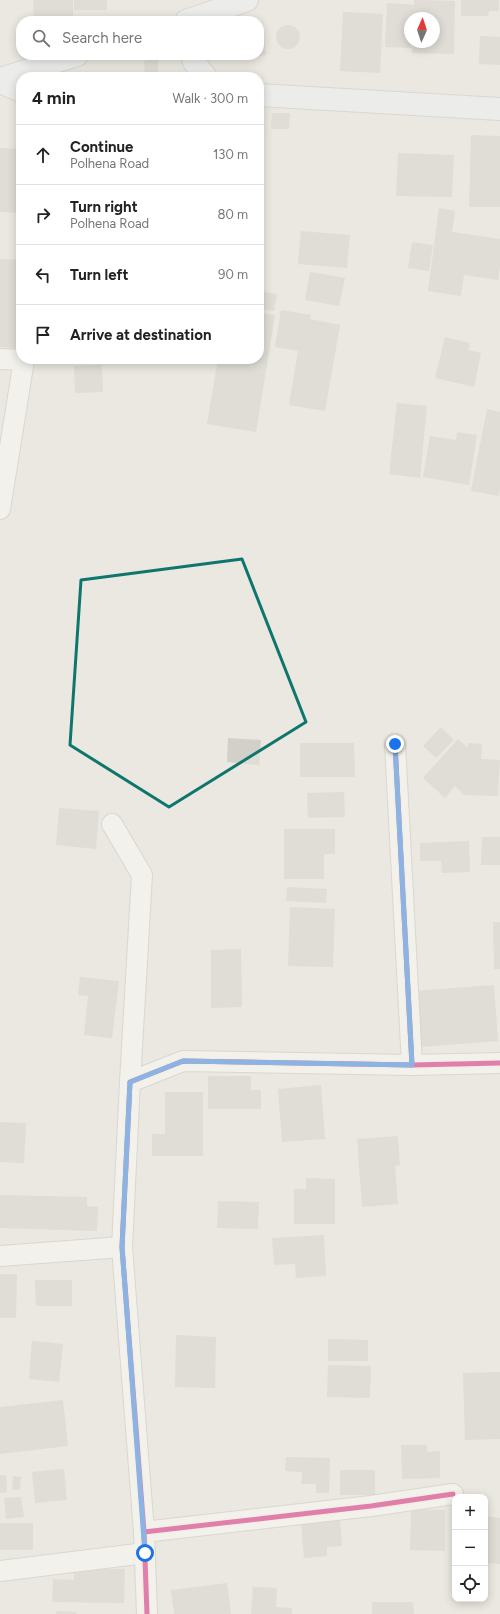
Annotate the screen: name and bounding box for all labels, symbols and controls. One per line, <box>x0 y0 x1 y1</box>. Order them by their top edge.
north arrow <box>404 12 440 48</box>
search box <box>16 16 264 60</box>
icon: search <box>30 27 52 49</box>
text: Search here <box>62 29 142 47</box>
text: 4 min <box>32 88 76 108</box>
text: Walk · 300 m <box>173 91 248 106</box>
text: Continue <box>70 138 133 156</box>
icon: ahead <box>32 144 54 166</box>
text: 130 m <box>213 147 248 162</box>
text: Polhena Road <box>70 156 149 171</box>
text: Turn right <box>70 198 138 216</box>
icon: right <box>32 204 54 226</box>
text: 80 m <box>217 207 248 222</box>
text: Polhena Road <box>70 216 149 231</box>
icon: left <box>32 264 54 286</box>
text: Turn left <box>70 266 128 284</box>
text: 90 m <box>218 267 248 282</box>
icon: arrive <box>32 324 54 346</box>
text: Arrive at destination <box>70 326 211 344</box>
route end <box>386 735 404 753</box>
map controls <box>452 1494 488 1602</box>
button: + <box>452 1494 488 1530</box>
button: − <box>452 1530 488 1566</box>
route start <box>136 1544 154 1562</box>
button: locate <box>452 1566 488 1602</box>

